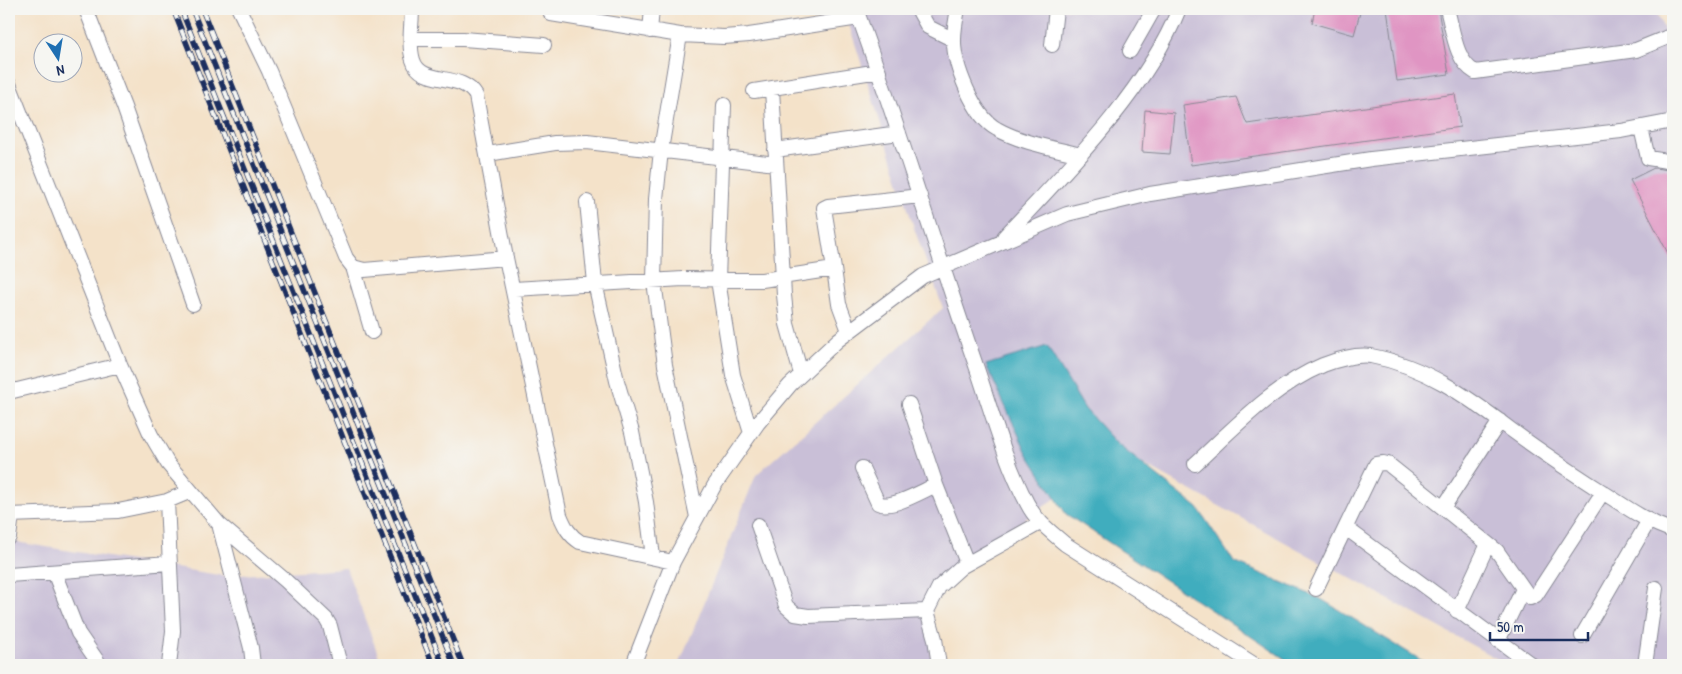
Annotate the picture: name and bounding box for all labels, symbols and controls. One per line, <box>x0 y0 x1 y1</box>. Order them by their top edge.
north arrow <box>32 32 82 82</box>
text: N <box>55 61 66 81</box>
scale bar <box>1490 609 1587 641</box>
text: 50 m <box>1497 616 1524 637</box>

